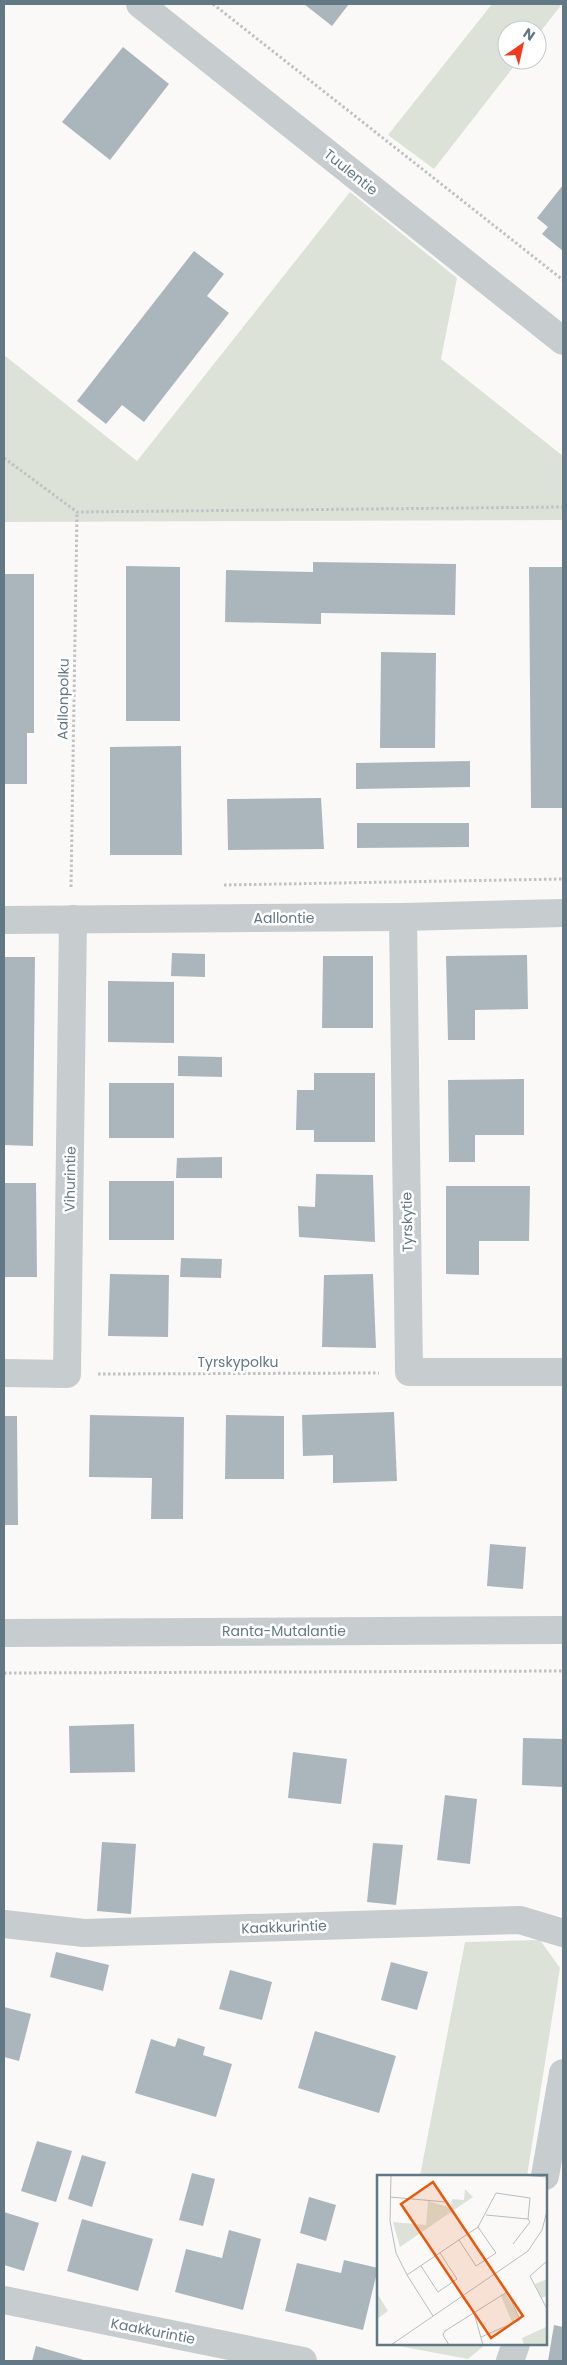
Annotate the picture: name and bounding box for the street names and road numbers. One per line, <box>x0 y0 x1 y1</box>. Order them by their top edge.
street label: Tuulentie <box>320 144 382 200</box>
street label: Aallonpolku <box>52 658 74 740</box>
street label: Aallontie <box>254 908 315 928</box>
street label: Vihurintie <box>59 1146 81 1212</box>
street label: Tyrskytie <box>396 1191 418 1252</box>
street label: Tyrskypolku <box>197 1352 279 1372</box>
street label: Ranta-Mutalantie <box>222 1621 346 1641</box>
street label: Kaakkurintie <box>241 1916 327 1938</box>
street label: Kaakkurintie <box>109 2313 197 2349</box>

